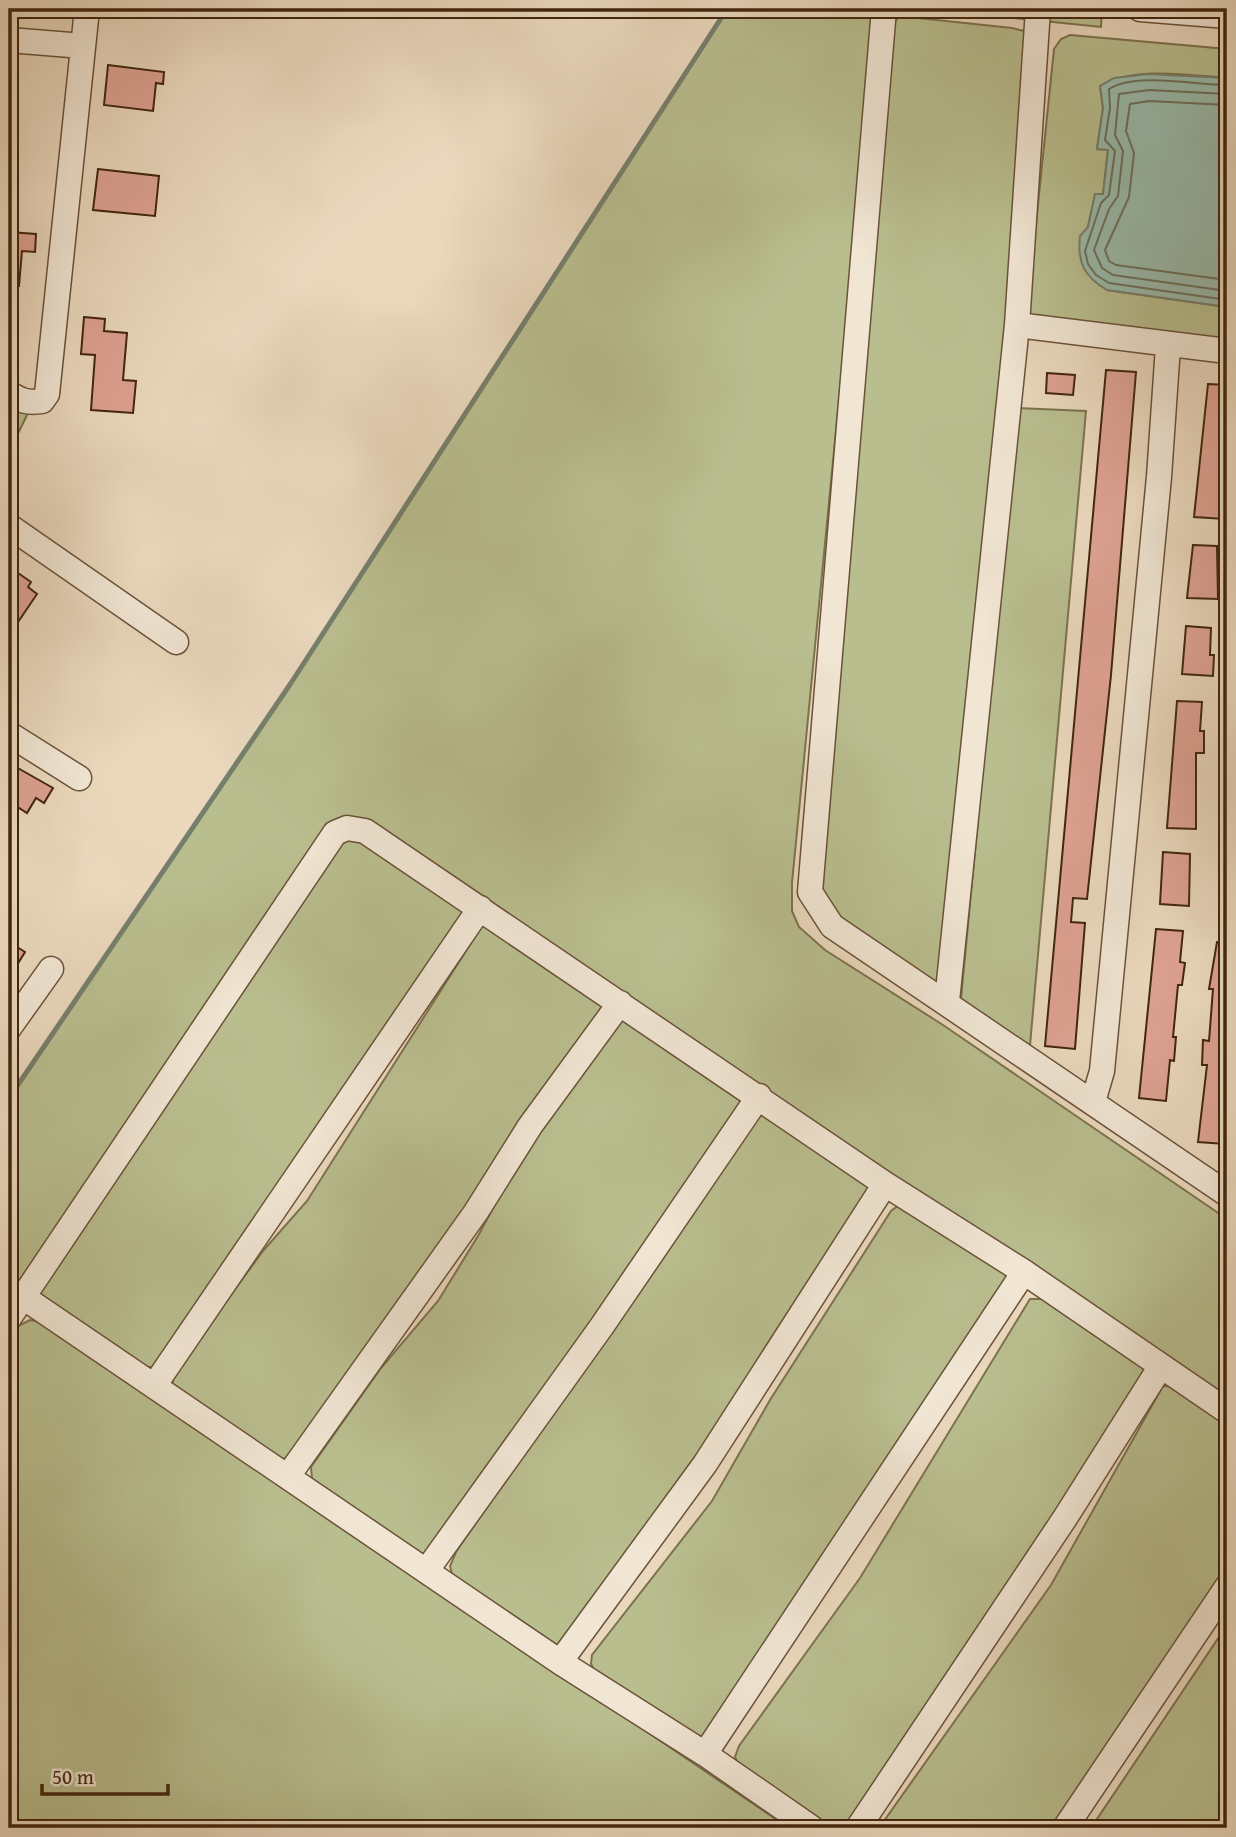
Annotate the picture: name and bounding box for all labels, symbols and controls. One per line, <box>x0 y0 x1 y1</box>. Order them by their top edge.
scale bar <box>42 1753 168 1797</box>
text: 50 m <box>52 1761 94 1792</box>

